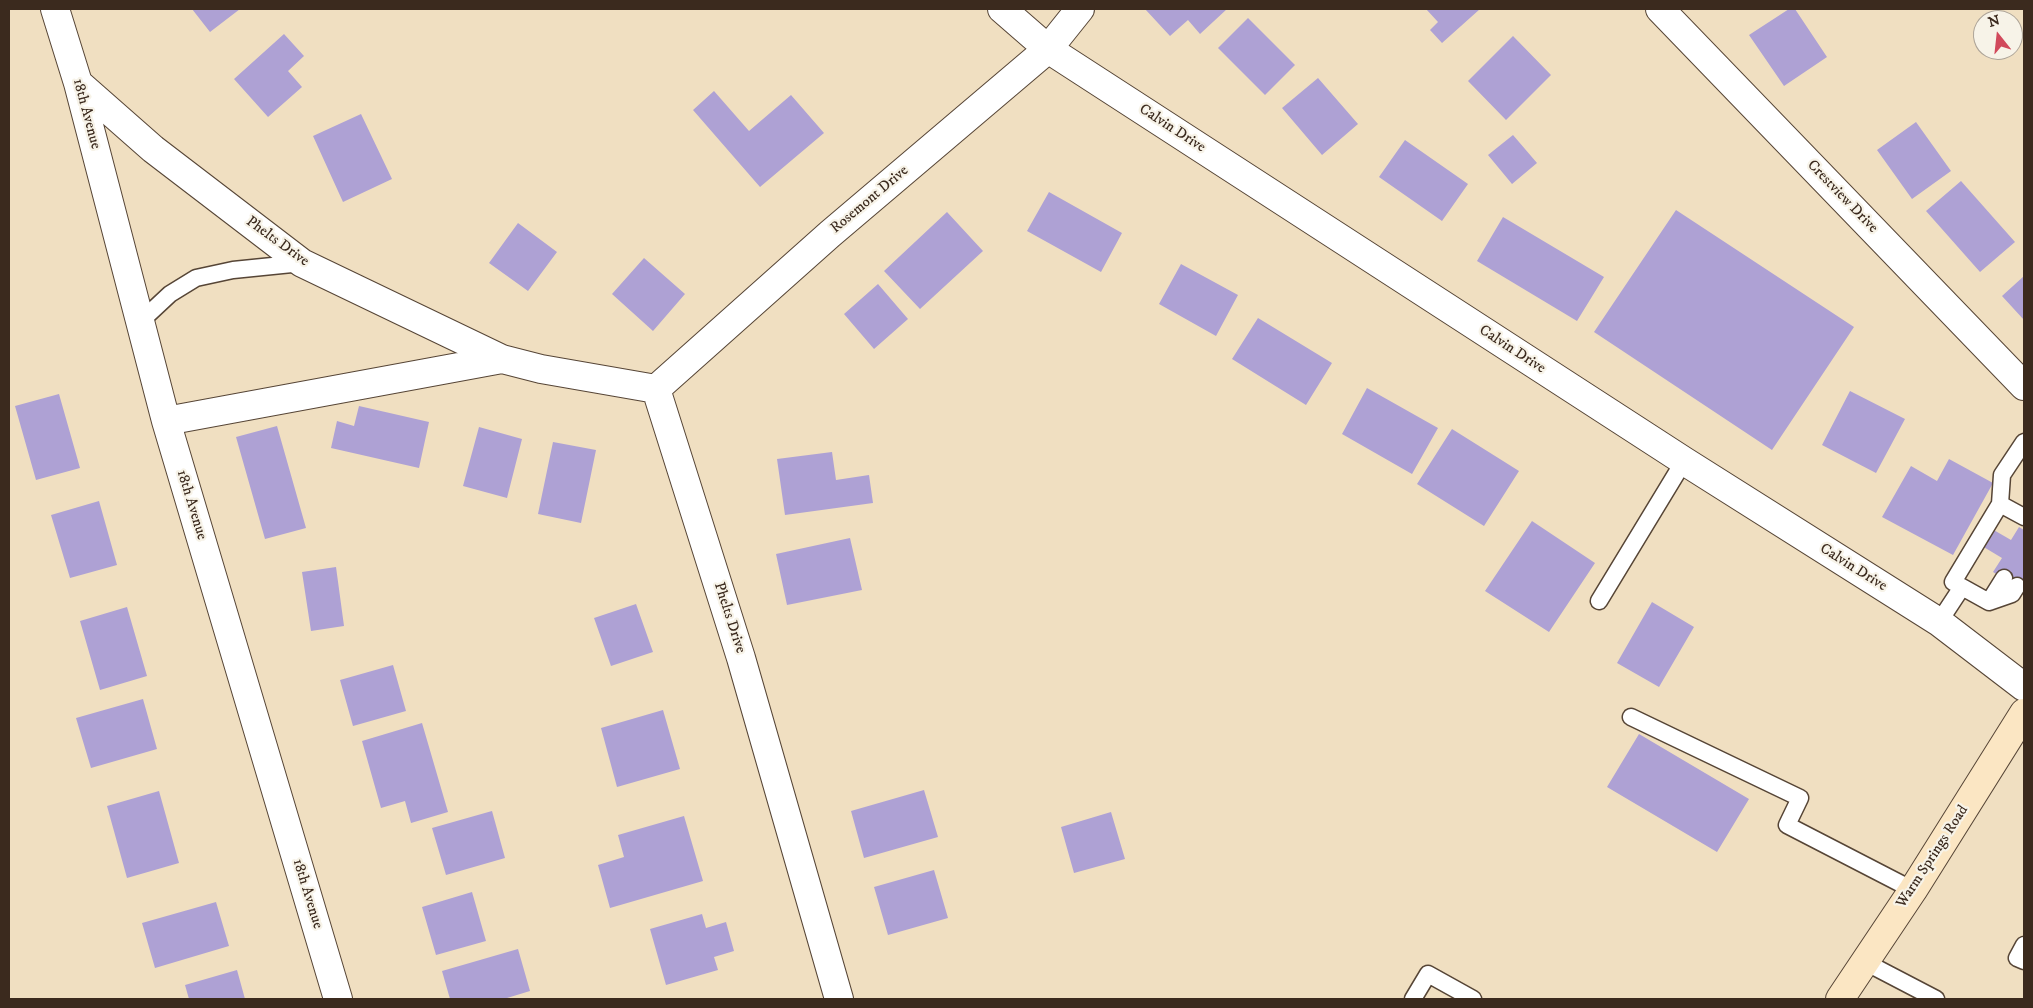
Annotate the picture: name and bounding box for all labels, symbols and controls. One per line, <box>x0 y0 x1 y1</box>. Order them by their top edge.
north arrow <box>1973 10 2023 60</box>
text: N <box>1986 11 2002 32</box>
street label: 18th Avenue <box>68 77 104 151</box>
street label: Calvin Drive <box>1135 101 1209 157</box>
street label: Crestview Drive <box>1803 157 1881 237</box>
street label: Rosemont Drive <box>827 162 913 238</box>
street label: Phelts Drive <box>242 213 312 271</box>
street label: Calvin Drive <box>1475 322 1549 378</box>
street label: 18th Avenue <box>172 468 210 542</box>
street label: Calvin Drive <box>1816 540 1890 596</box>
street label: Phelts Drive <box>709 580 749 656</box>
street label: Warm Springs Road <box>1893 802 1973 912</box>
street label: 18th Avenue <box>288 857 326 931</box>

